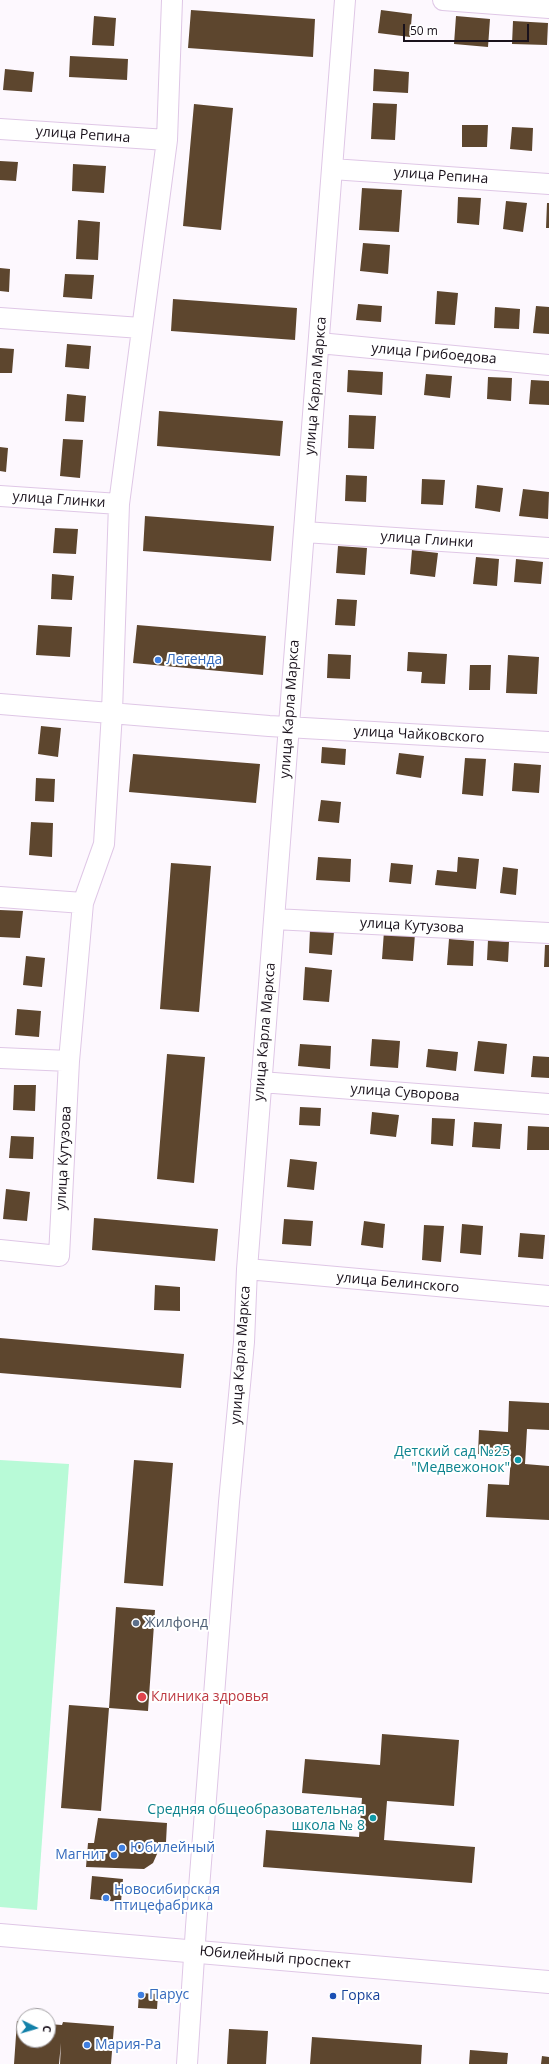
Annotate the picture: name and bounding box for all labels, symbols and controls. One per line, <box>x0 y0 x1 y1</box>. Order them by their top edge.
scale bar <box>405 16 531 42</box>
text: 50 m <box>410 22 438 39</box>
street label: улица Репина <box>35 123 131 147</box>
street label: улица Репина <box>393 164 489 188</box>
street label: улица Карла Маркса <box>302 316 330 456</box>
street label: улица Грибоедова <box>371 340 497 368</box>
street label: улица Глинки <box>12 488 106 512</box>
street label: улица Глинки <box>380 528 474 552</box>
street label: улица Карла Маркса <box>277 639 303 779</box>
place label: Легенда <box>166 652 222 668</box>
marker: Легенда <box>153 655 163 665</box>
street label: улица Чайковского <box>353 723 485 747</box>
street label: улица Кутузова <box>359 915 465 937</box>
street label: улица Карла Маркса <box>251 962 279 1102</box>
street label: улица Суворова <box>350 1081 460 1105</box>
street label: улица Кутузова <box>53 1105 75 1211</box>
street label: улица Белинского <box>336 1269 460 1297</box>
street label: улица Карла Маркса <box>228 1285 254 1425</box>
place label: Детский сад №25 "Медвежонок" <box>394 1444 510 1476</box>
marker: Детский сад №25 "Медвежонок" <box>513 1455 523 1465</box>
place label: Жилфонд <box>144 1615 208 1631</box>
marker: Жилфонд <box>131 1618 141 1628</box>
place label: Клиника здровья <box>151 1689 269 1705</box>
marker: Клиника здровья <box>136 1691 148 1703</box>
place label: Средняя общеобразовательная школа № 8 <box>147 1802 365 1834</box>
marker: Средняя общеобразовательная школа № 8 <box>368 1813 378 1823</box>
place label: Юбилейный <box>130 1840 215 1856</box>
marker: Юбилейный <box>117 1843 127 1853</box>
place label: Магнит <box>55 1847 106 1863</box>
marker: Магнит <box>109 1850 119 1860</box>
place label: Новосибирская птицефабрика <box>114 1882 220 1914</box>
marker: Новосибирская птицефабрика <box>101 1893 111 1903</box>
street label: Юбилейный проспект <box>199 1943 351 1973</box>
place label: Парус <box>149 1987 189 2003</box>
place label: Горка <box>341 1988 380 2004</box>
marker: Парус <box>136 1990 146 2000</box>
marker: Горка <box>328 1991 338 2001</box>
north arrow <box>16 2008 56 2048</box>
text: С <box>40 2025 55 2033</box>
place label: Мария-Ра <box>95 2037 161 2053</box>
marker: Мария-Ра <box>82 2040 92 2050</box>

